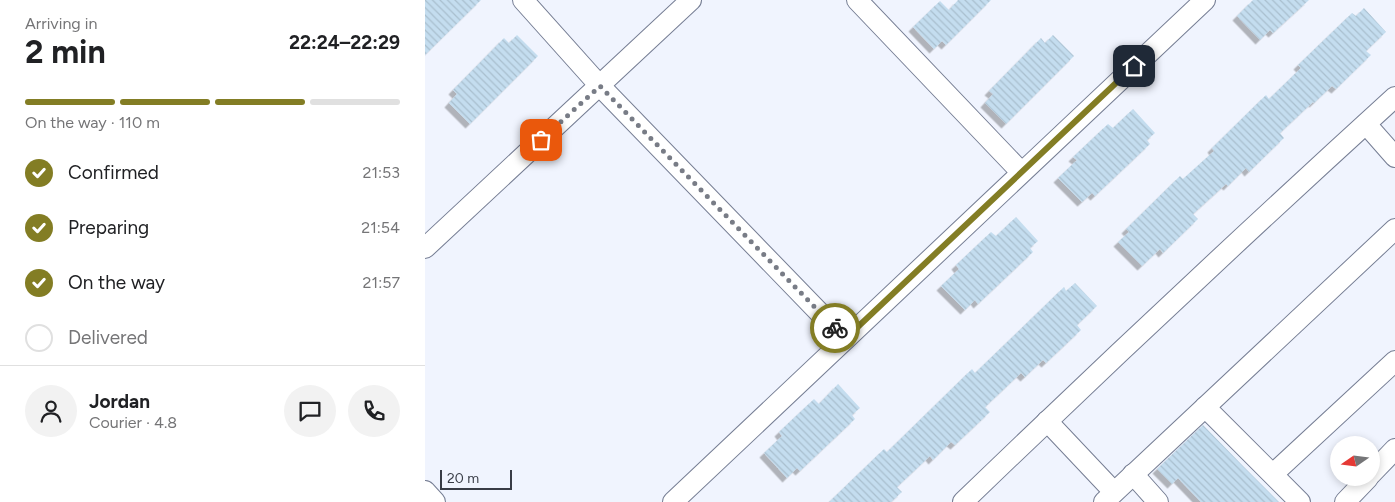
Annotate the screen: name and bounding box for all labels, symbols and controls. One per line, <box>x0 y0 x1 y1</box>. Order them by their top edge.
text: Arriving in <box>25 14 97 33</box>
text: 22:24–22:29 <box>289 31 400 54</box>
text: 2 min <box>25 33 106 71</box>
pin <box>1113 45 1155 87</box>
icon: home <box>1120 52 1148 80</box>
text: On the way · 110 m <box>25 113 160 132</box>
pin <box>520 119 562 161</box>
icon: bag <box>527 126 555 154</box>
icon: check <box>25 159 53 187</box>
text: Confirmed <box>68 161 159 184</box>
text: 21:53 <box>362 163 400 182</box>
icon: check <box>25 214 53 242</box>
text: Preparing <box>68 216 149 239</box>
text: 21:54 <box>361 218 400 237</box>
icon: check <box>25 269 53 297</box>
text: On the way <box>68 271 165 294</box>
text: 21:57 <box>363 273 400 292</box>
courier <box>810 303 860 353</box>
icon: bike <box>821 314 849 342</box>
text: Delivered <box>68 326 148 349</box>
button: person <box>25 385 77 437</box>
button: chat <box>284 385 336 437</box>
button: phone <box>348 385 400 437</box>
text: Jordan <box>89 390 150 413</box>
text: Courier · 4.8 <box>89 413 177 432</box>
north arrow <box>1330 436 1380 486</box>
map controls <box>1330 436 1380 486</box>
scale bar <box>440 467 513 490</box>
text: 20 m <box>447 470 479 487</box>

